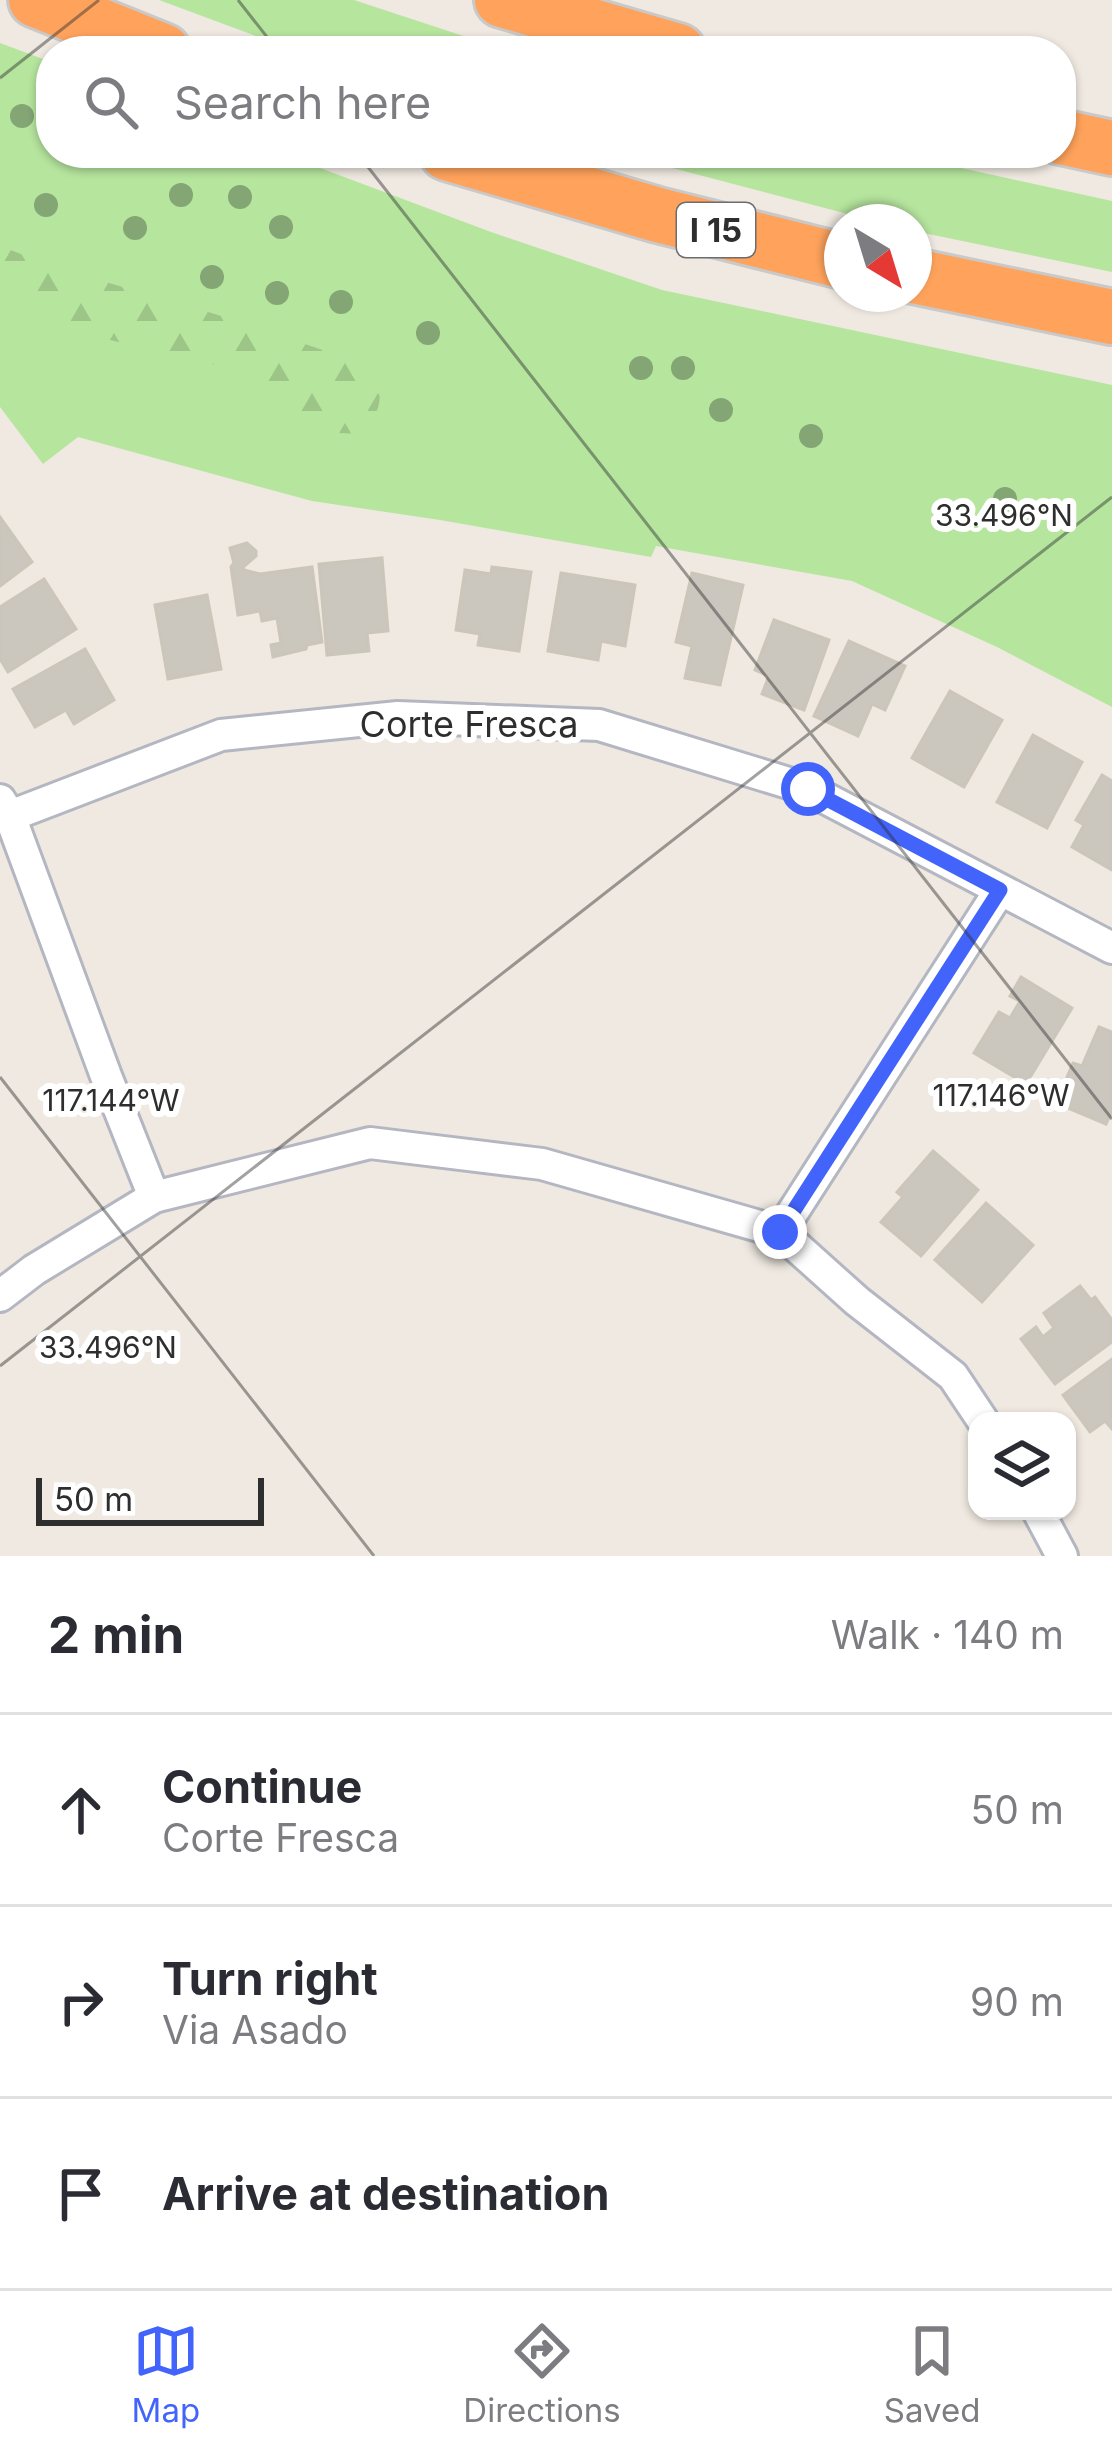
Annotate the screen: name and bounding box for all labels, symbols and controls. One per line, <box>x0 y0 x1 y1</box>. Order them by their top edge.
search box <box>36 36 1076 168</box>
icon: search <box>78 69 144 135</box>
text: Search here <box>174 75 431 130</box>
road number: I 15 <box>677 203 755 257</box>
north arrow <box>824 204 932 312</box>
text: 33.496°N <box>935 497 1073 533</box>
street label: Corte Fresca <box>360 702 578 746</box>
route start <box>781 762 835 816</box>
text: 117.146°W <box>932 1077 1070 1113</box>
text: 117.144°W <box>42 1082 180 1118</box>
route end <box>753 1205 807 1259</box>
text: 33.496°N <box>39 1329 177 1365</box>
map controls <box>968 1412 1076 1520</box>
button: layers <box>968 1412 1076 1520</box>
scale bar <box>36 1472 264 1525</box>
text: 50 m <box>54 1479 133 1519</box>
text: 2 min <box>48 1604 184 1665</box>
text: Walk · 140 m <box>831 1611 1064 1658</box>
text: Continue <box>162 1759 362 1814</box>
icon: ahead <box>48 1777 114 1843</box>
text: 50 m <box>971 1786 1064 1833</box>
text: Corte Fresca <box>162 1814 399 1861</box>
text: Turn right <box>162 1951 378 2006</box>
icon: right <box>48 1969 114 2035</box>
text: 90 m <box>970 1978 1064 2025</box>
text: Via Asado <box>162 2006 348 2053</box>
icon: arrive <box>48 2161 114 2227</box>
text: Arrive at destination <box>162 2166 609 2221</box>
tab: Map <box>132 2318 200 2430</box>
tab: Directions <box>463 2318 621 2430</box>
tab: Saved <box>884 2318 980 2430</box>

